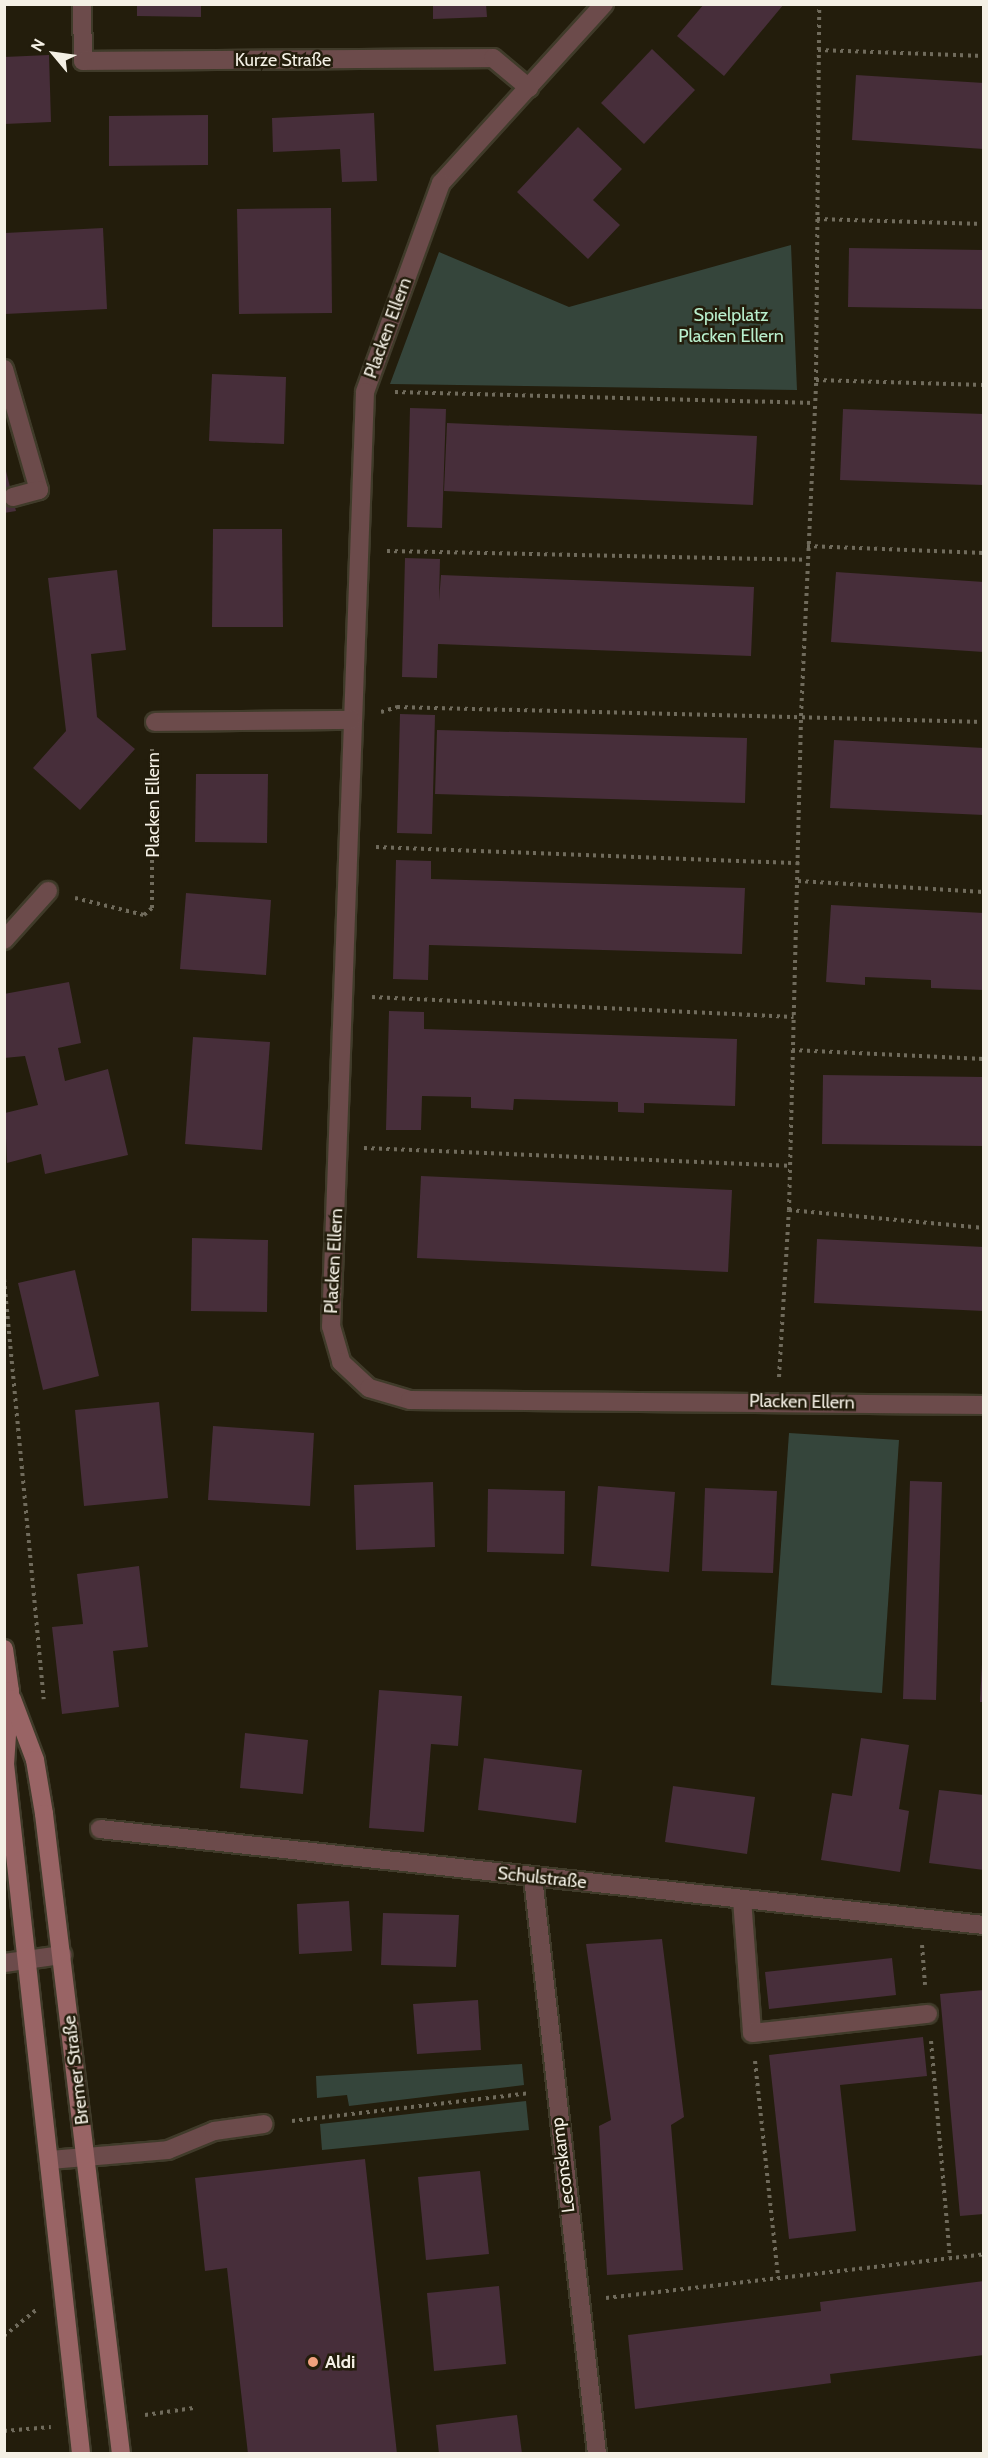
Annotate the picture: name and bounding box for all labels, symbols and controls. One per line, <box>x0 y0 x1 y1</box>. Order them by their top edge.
north arrow <box>24 24 84 84</box>
text: N <box>27 35 49 55</box>
street label: Kurze Straße <box>235 49 331 71</box>
street label: Placken Ellern <box>360 275 416 381</box>
park label: Spielplatz Placken Ellern <box>678 305 784 348</box>
street label: Placken Ellern <box>142 752 164 858</box>
street label: Placken Ellern <box>320 1208 348 1314</box>
street label: Placken Ellern <box>749 1390 855 1414</box>
street label: Schulstraße <box>496 1863 588 1893</box>
street label: Bremer Straße <box>59 2014 93 2126</box>
street label: Leconskamp <box>546 2116 580 2214</box>
place label: Aldi <box>325 2351 355 2373</box>
marker: Aldi <box>306 2355 320 2369</box>

